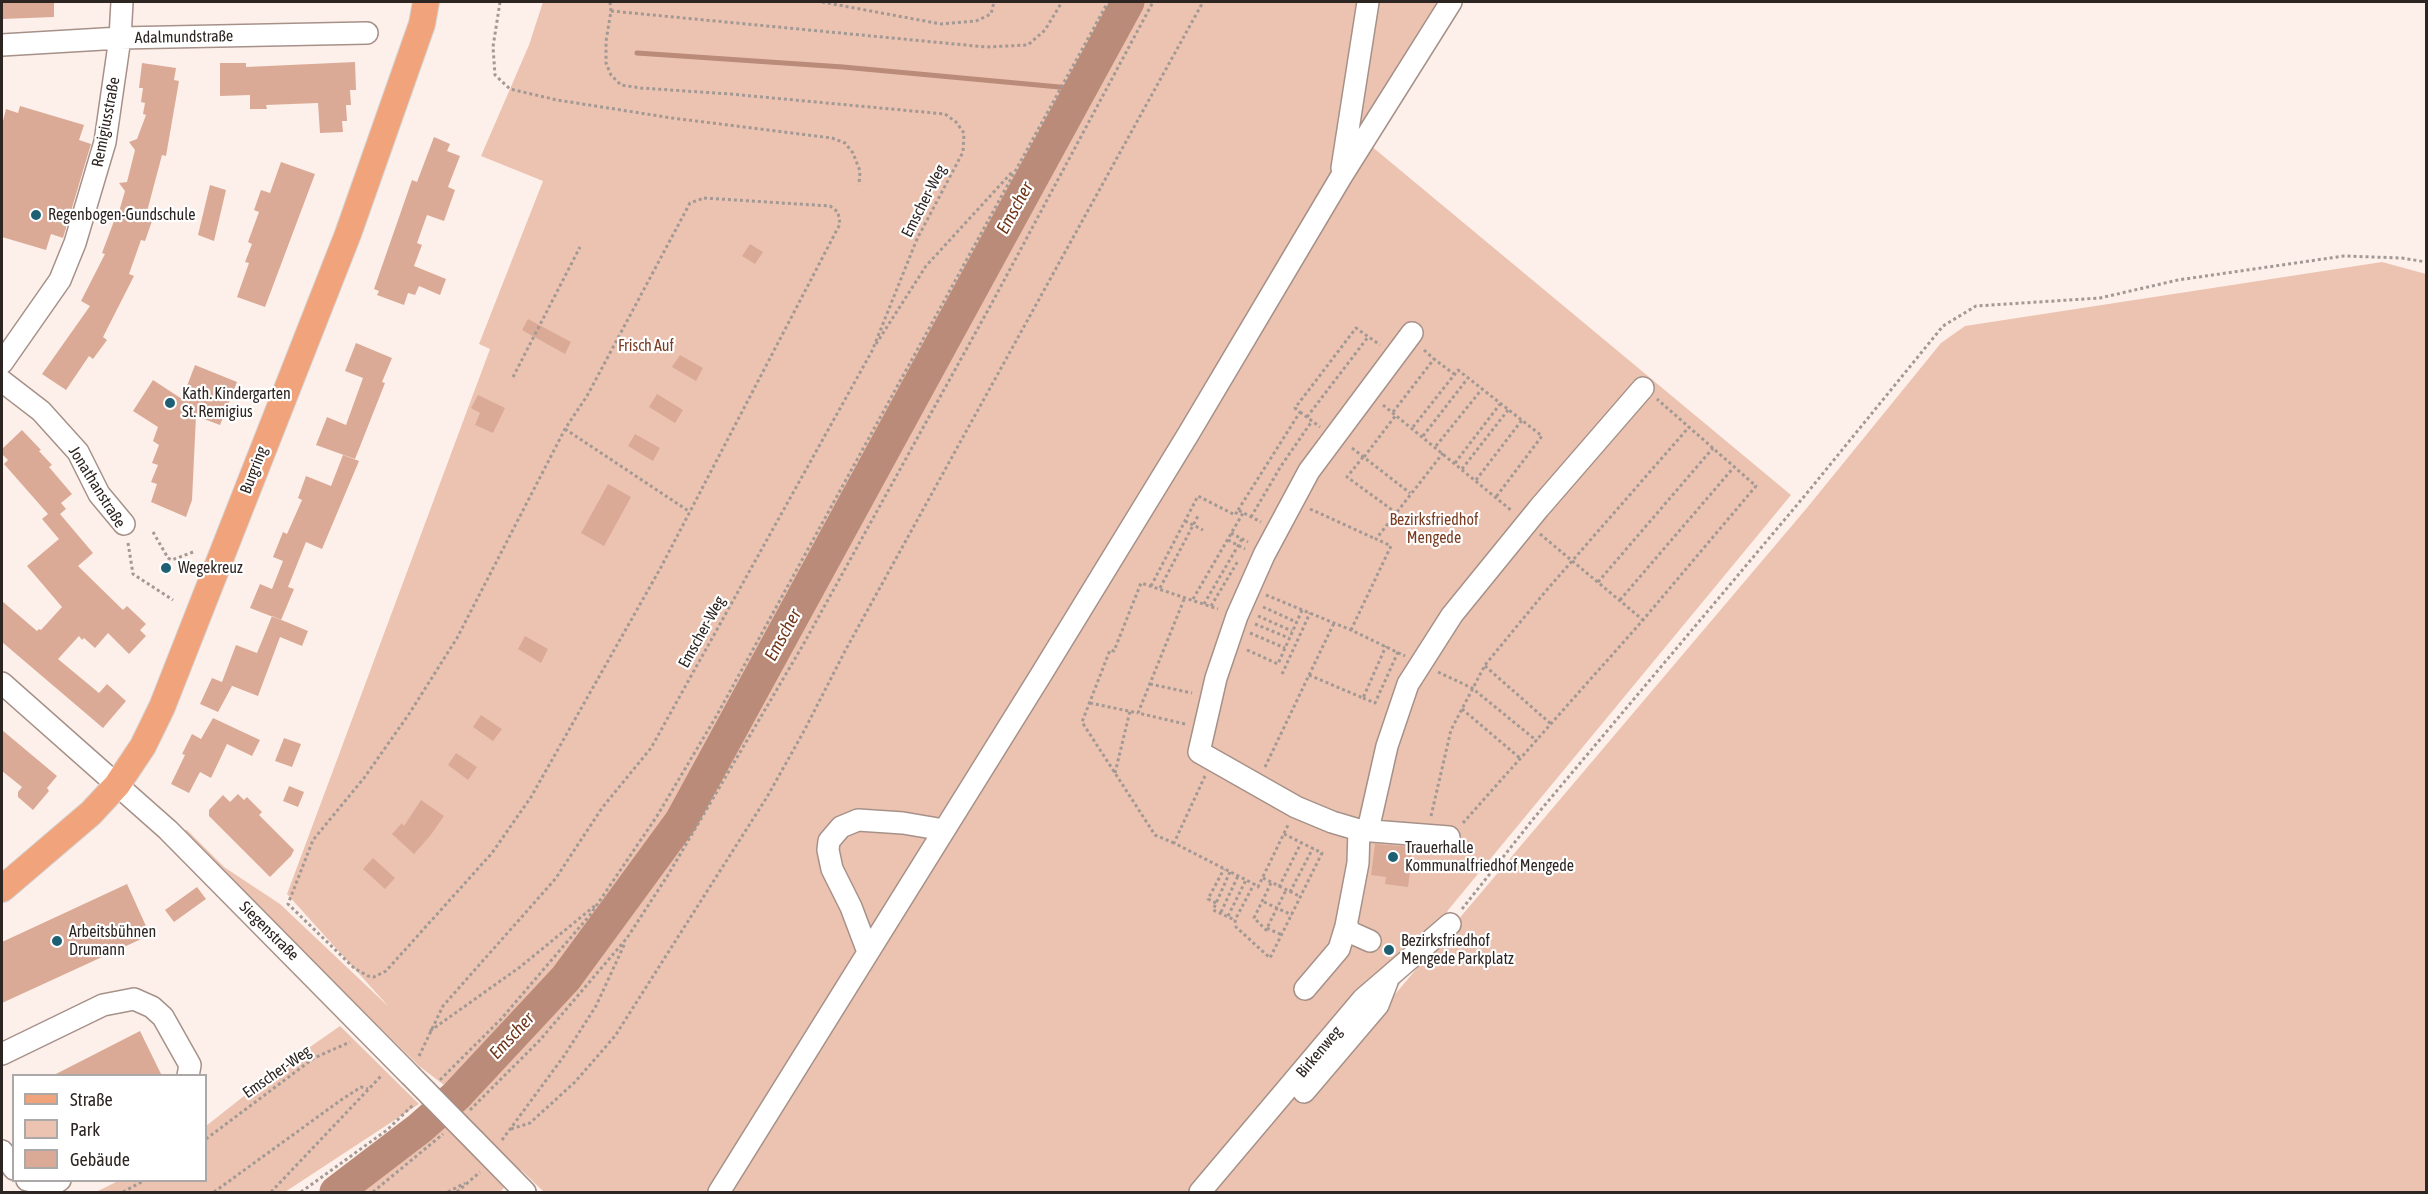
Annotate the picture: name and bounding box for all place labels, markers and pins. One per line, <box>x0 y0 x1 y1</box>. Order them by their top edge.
place label: Regenbogen-Gundschule <box>48 205 195 225</box>
marker: Regenbogen-Gundschule <box>29 208 43 222</box>
place label: Kath. Kindergarten St. Remigius <box>182 384 291 422</box>
marker: Kath. Kindergarten St. Remigius <box>163 396 177 410</box>
place label: Wegekreuz <box>178 558 243 578</box>
marker: Wegekreuz <box>159 561 173 575</box>
place label: Trauerhalle Kommunalfriedhof Mengede <box>1405 838 1574 876</box>
marker: Trauerhalle Kommunalfriedhof Mengede <box>1386 850 1400 864</box>
place label: Arbeitsbühnen Drumann <box>69 922 156 960</box>
place label: Bezirksfriedhof Mengede Parkplatz <box>1401 931 1514 969</box>
marker: Arbeitsbühnen Drumann <box>50 934 64 948</box>
marker: Bezirksfriedhof Mengede Parkplatz <box>1382 943 1396 957</box>

